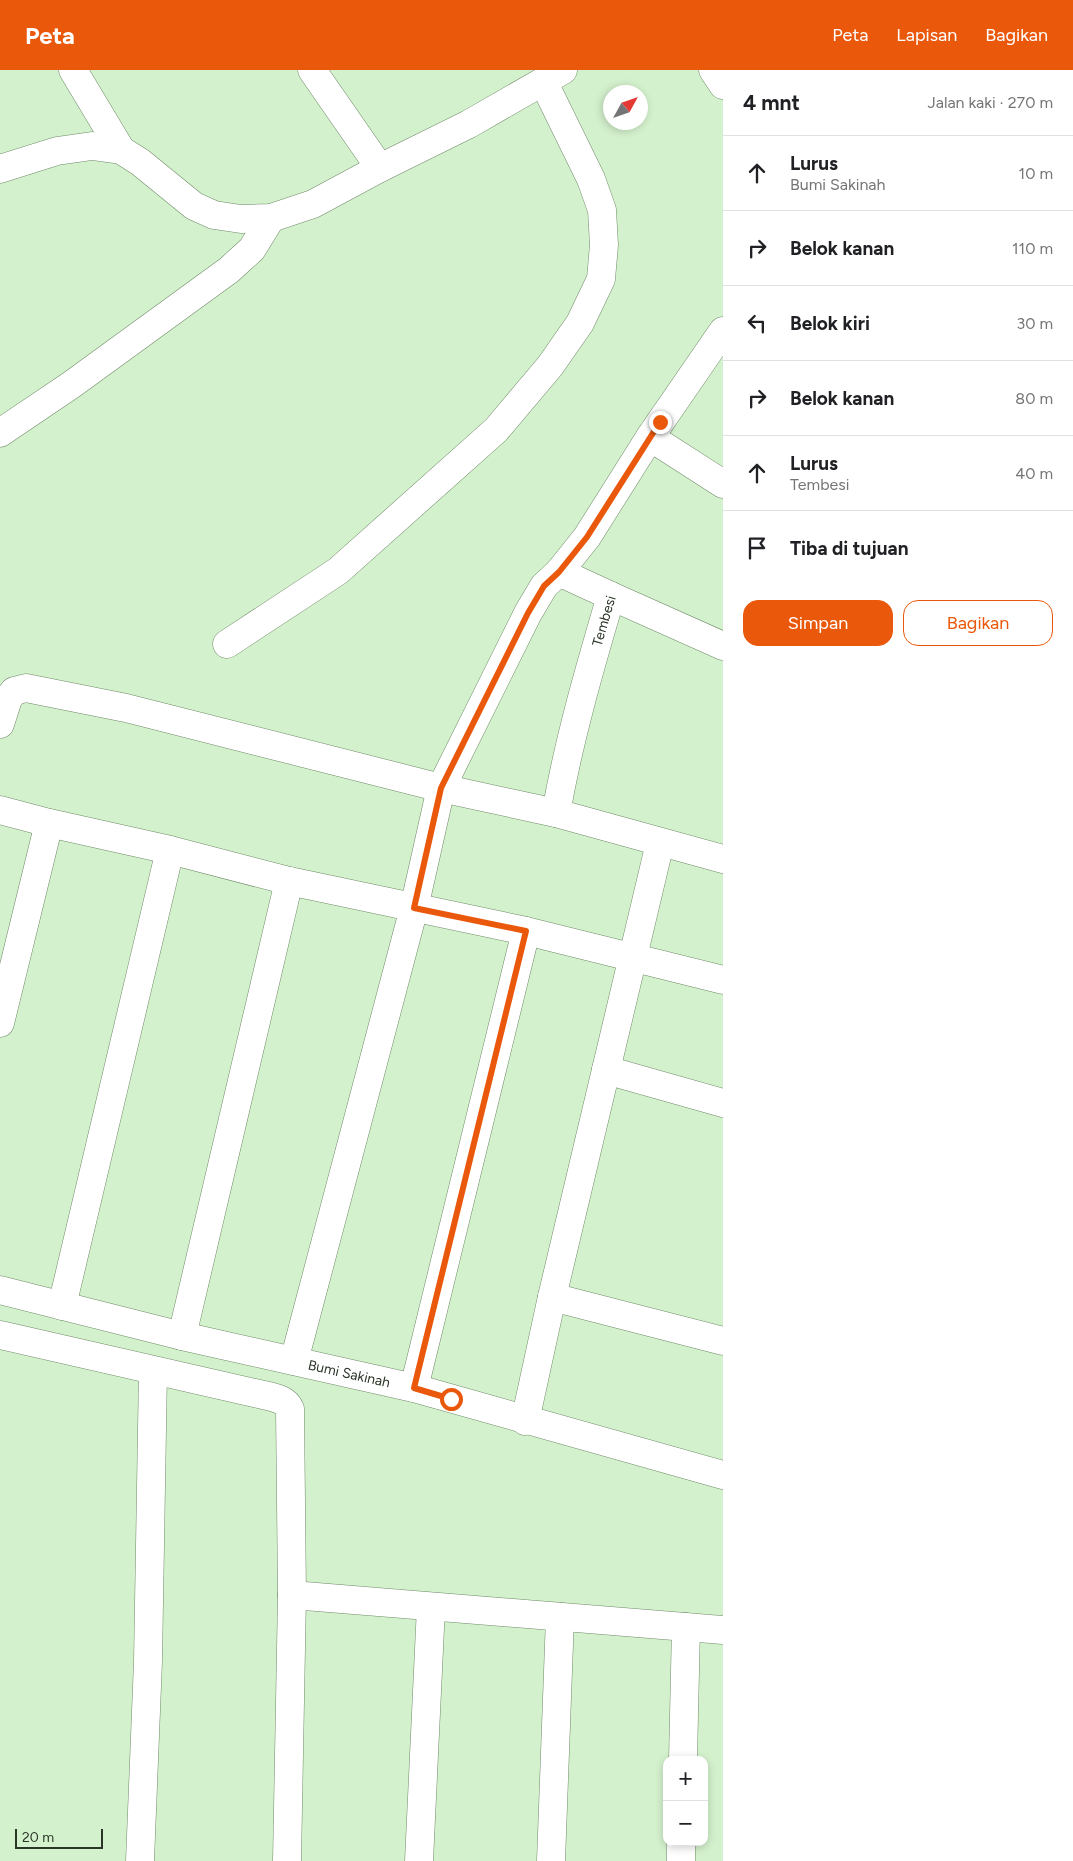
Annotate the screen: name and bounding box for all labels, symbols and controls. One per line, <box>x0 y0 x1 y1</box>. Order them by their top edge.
text: Peta <box>25 21 75 50</box>
text: Peta <box>832 24 868 46</box>
text: Lapisan <box>896 24 957 46</box>
text: Bagikan <box>985 24 1048 46</box>
north arrow <box>603 85 648 130</box>
text: 4 mnt <box>743 90 800 115</box>
text: Jalan kaki · 270 m <box>927 93 1053 112</box>
text: Lurus <box>790 152 838 175</box>
icon: ahead <box>743 159 771 187</box>
text: 10 m <box>1019 164 1053 183</box>
text: Bumi Sakinah <box>790 175 885 194</box>
icon: right <box>743 234 771 262</box>
text: Belok kanan <box>790 237 894 260</box>
text: 110 m <box>1012 239 1053 258</box>
icon: left <box>743 309 771 337</box>
text: Belok kiri <box>790 312 870 335</box>
text: 30 m <box>1016 314 1053 333</box>
icon: right <box>743 384 771 412</box>
text: Belok kanan <box>790 387 894 410</box>
text: 80 m <box>1015 389 1053 408</box>
route end <box>649 411 672 434</box>
text: Lurus <box>790 452 838 475</box>
icon: ahead <box>743 459 771 487</box>
text: 40 m <box>1015 464 1053 483</box>
text: Tembesi <box>790 475 849 494</box>
icon: arrive <box>743 534 771 562</box>
text: Tiba di tujuan <box>790 537 909 560</box>
street label: Tembesi <box>589 594 620 648</box>
button: Simpan <box>743 600 893 646</box>
button: Bagikan <box>903 600 1053 646</box>
street label: Bumi Sakinah <box>306 1357 392 1391</box>
route start <box>440 1388 463 1411</box>
map controls <box>663 1756 708 1846</box>
button: + <box>663 1756 708 1801</box>
button: − <box>663 1801 708 1846</box>
scale bar <box>15 1826 102 1849</box>
text: 20 m <box>22 1829 54 1846</box>

